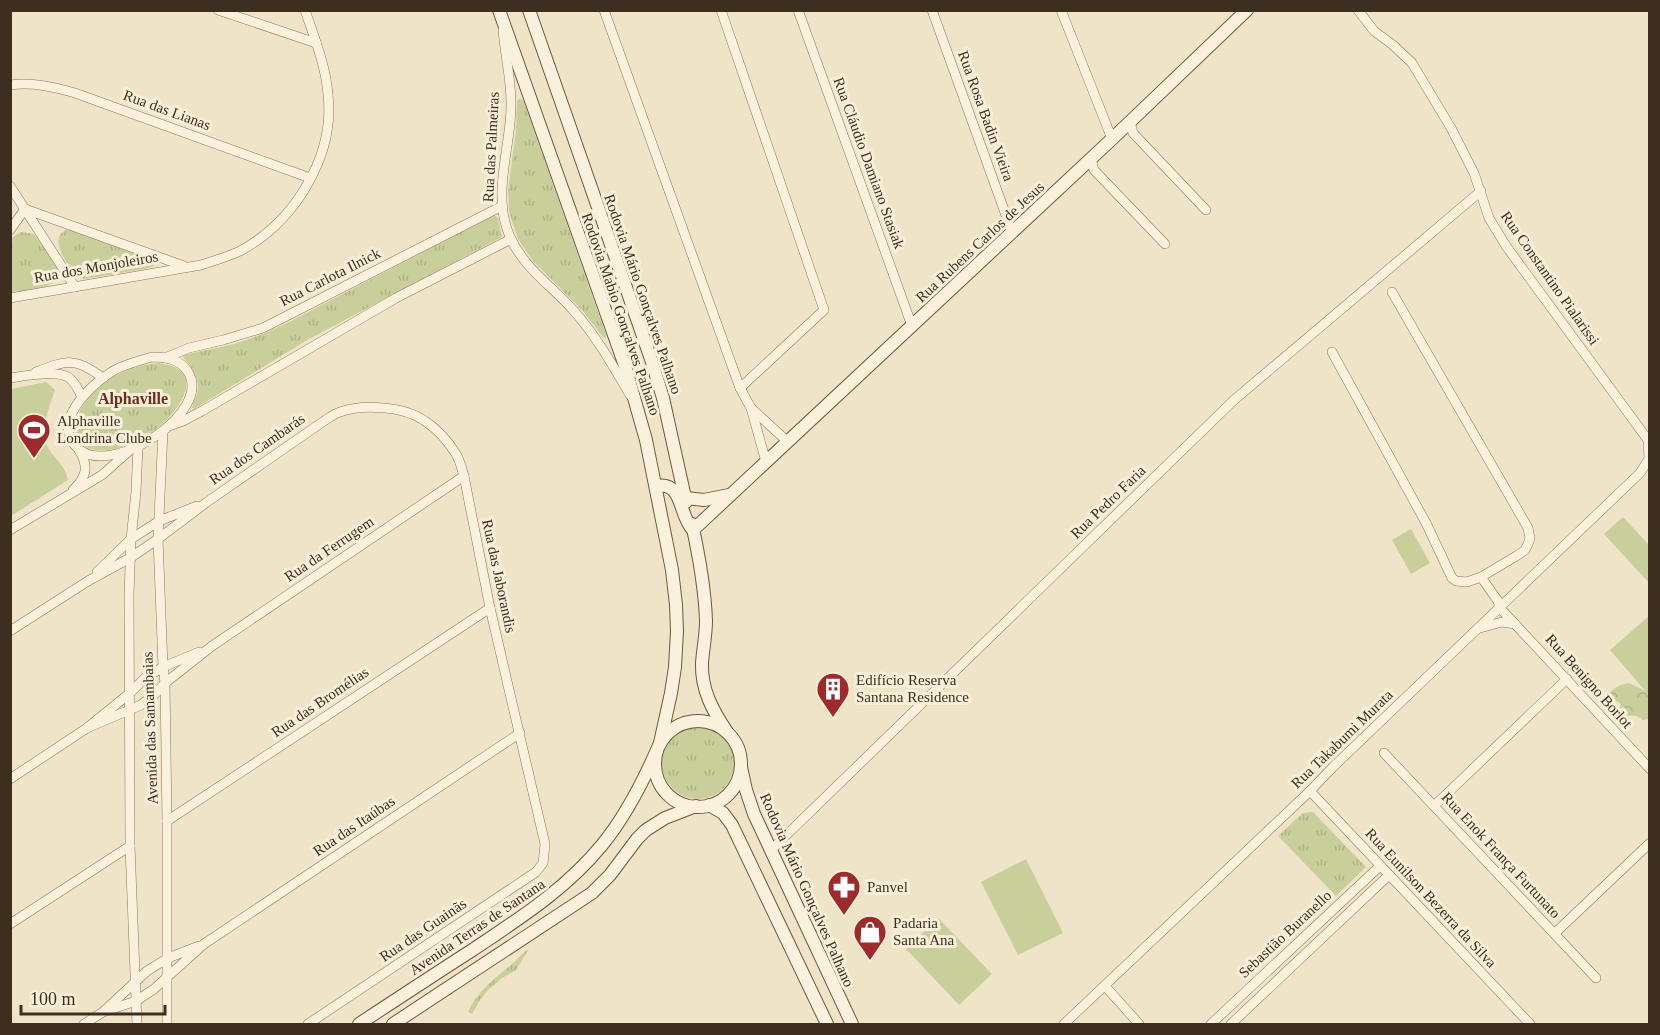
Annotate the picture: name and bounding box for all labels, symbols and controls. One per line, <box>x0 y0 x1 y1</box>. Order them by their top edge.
street label: Rua Rosa Badin Vieira <box>955 49 1017 184</box>
street label: Rua Cláudio Damiano Stasiak <box>830 75 908 251</box>
street label: Rua das Lianas <box>121 87 213 133</box>
street label: Rua das Palmeiras <box>480 91 502 203</box>
street label: Rua Rubens Carlos de Jesus <box>913 178 1047 306</box>
street label: Rodovia Mário Gonçalves Palhano <box>601 192 685 396</box>
street label: Rua Constantino Pialarissi <box>1498 208 1602 348</box>
street label: Rodovia Mabio Gonçalves Palhano <box>579 211 663 417</box>
street label: Rua Carlota Ilnick <box>277 244 383 309</box>
street label: Rua dos Monjoleiros <box>33 248 160 286</box>
district label: Alphaville <box>98 390 168 408</box>
street label: Rua dos Cambarás <box>206 410 308 488</box>
sports icon: Alphaville Londrina Clube <box>16 412 52 459</box>
place label: Alphaville Londrina Clube <box>57 413 152 446</box>
street label: Rua Pedro Faria <box>1067 462 1149 542</box>
street label: Rua da Ferrugem <box>281 513 377 585</box>
street label: Rua das Jaborandis <box>479 518 519 634</box>
street label: Rua Benigno Borlot <box>1543 631 1636 732</box>
street label: Avenida das Samambaias <box>139 651 161 805</box>
street label: Rua das Bromélias <box>269 664 372 740</box>
building icon: Edifício Reserva Santana Residence <box>815 671 851 718</box>
place label: Edifício Reserva Santana Residence <box>856 672 969 705</box>
street label: Rua Takabumi Murata <box>1288 686 1396 791</box>
street label: Rua Enok França Furtunato <box>1438 789 1564 921</box>
street label: Rodovia Mário Gonçalves Palhano <box>757 791 857 989</box>
street label: Rua das Itaúbas <box>310 793 398 859</box>
street label: Rua Eunilson Bezerra da Silva <box>1362 825 1500 971</box>
pharmacy icon: Panvel <box>826 869 862 916</box>
street label: Avenida Terras de Santana <box>406 876 548 978</box>
place label: Panvel <box>867 879 908 895</box>
street label: Sebastião Buranello <box>1236 887 1334 981</box>
street label: Rua das Guainãs <box>377 895 469 965</box>
shop icon: Padaria Santa Ana <box>852 914 888 961</box>
place label: Padaria Santa Ana <box>893 915 955 948</box>
scale bar <box>21 978 165 1016</box>
text: 100 m <box>30 989 76 1009</box>

